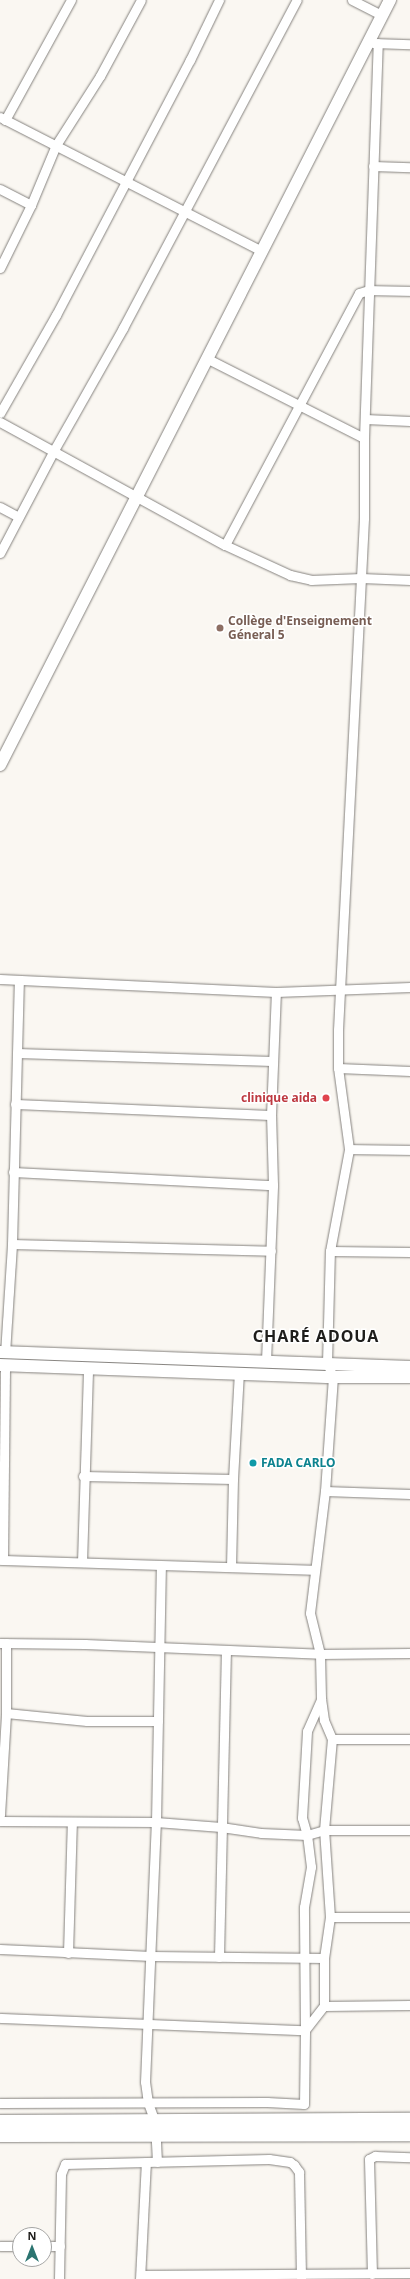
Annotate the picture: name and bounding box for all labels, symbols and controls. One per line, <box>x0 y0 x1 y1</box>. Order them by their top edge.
place label: Collège d'Enseignement Géneral 5 <box>228 614 372 642</box>
marker: Collège d'Enseignement Géneral 5 <box>215 623 225 633</box>
place label: clinique aida <box>241 1091 317 1105</box>
marker: clinique aida <box>320 1092 332 1104</box>
district label: CHARÉ ADOUA <box>253 1326 379 1346</box>
place label: FADA CARLO <box>261 1456 335 1470</box>
marker: FADA CARLO <box>248 1458 258 1468</box>
north arrow <box>12 2227 52 2267</box>
text: N <box>28 2228 36 2243</box>

